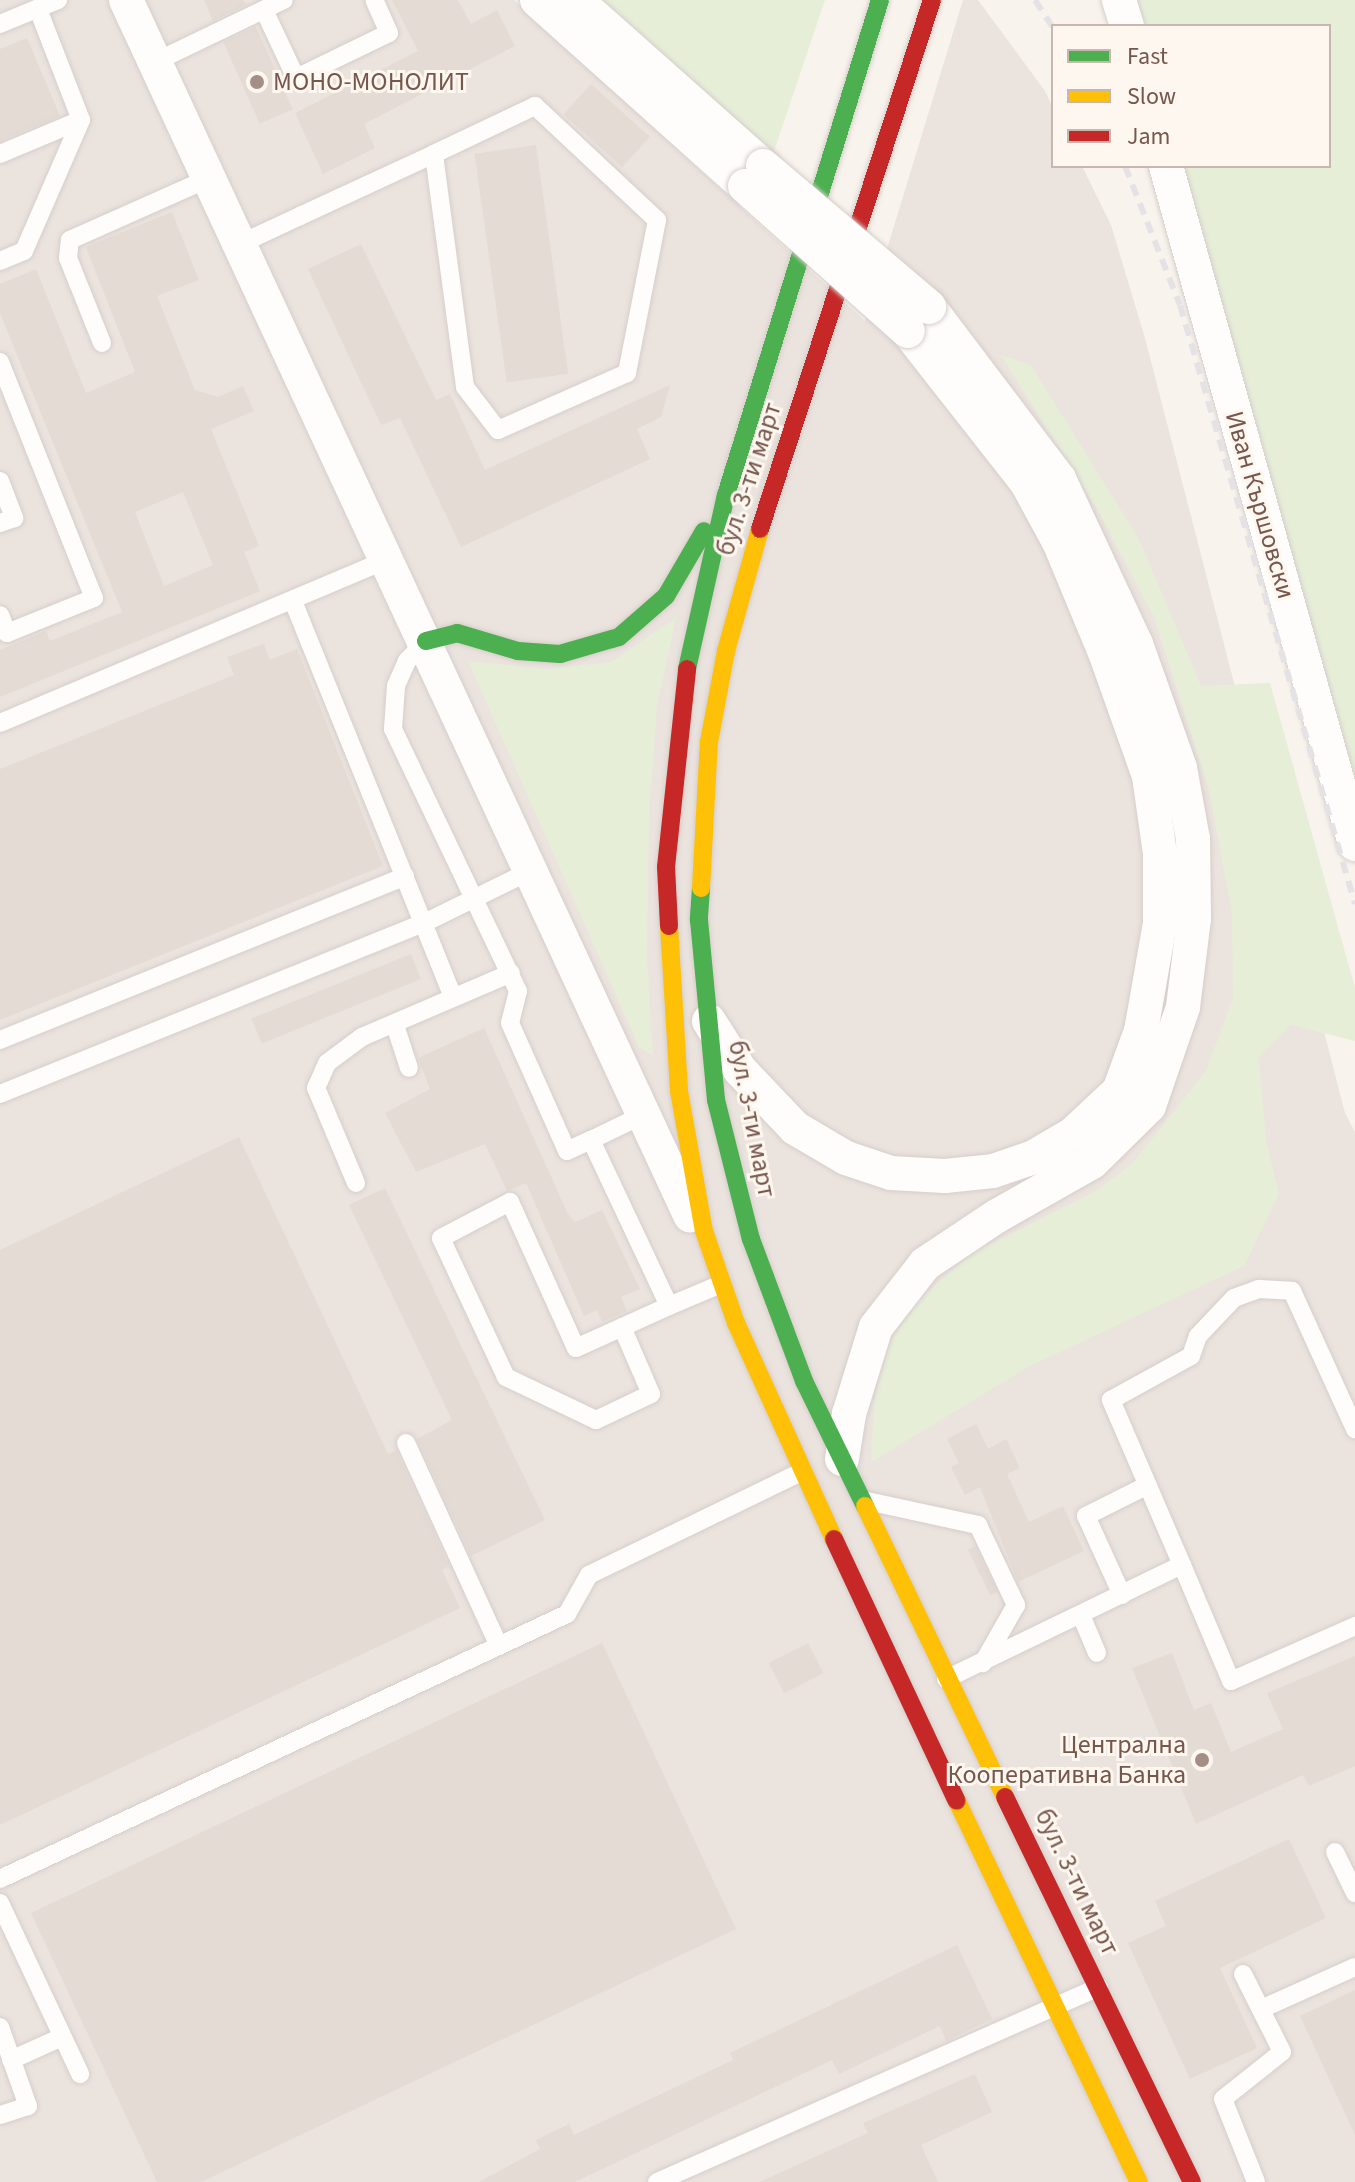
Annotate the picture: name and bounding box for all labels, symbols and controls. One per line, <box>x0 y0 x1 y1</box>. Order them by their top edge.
legend <box>1051 24 1331 168</box>
text: Fast <box>1127 39 1168 74</box>
place label: МОНО-МОНОЛИТ <box>273 66 469 98</box>
marker: МОНО-МОНОЛИТ <box>248 73 266 91</box>
text: Slow <box>1127 79 1176 114</box>
text: Jam <box>1127 119 1171 154</box>
street label: бул. 3-ти март <box>710 399 788 559</box>
street label: Иван Кършовски <box>1218 408 1302 602</box>
street label: бул. 3-ти март <box>722 1038 782 1200</box>
place label: Централна Кооперативна Банка <box>948 1729 1186 1790</box>
marker: Централна Кооперативна Банка <box>1193 1751 1211 1769</box>
street label: бул. 3-ти март <box>1028 1804 1126 1960</box>

